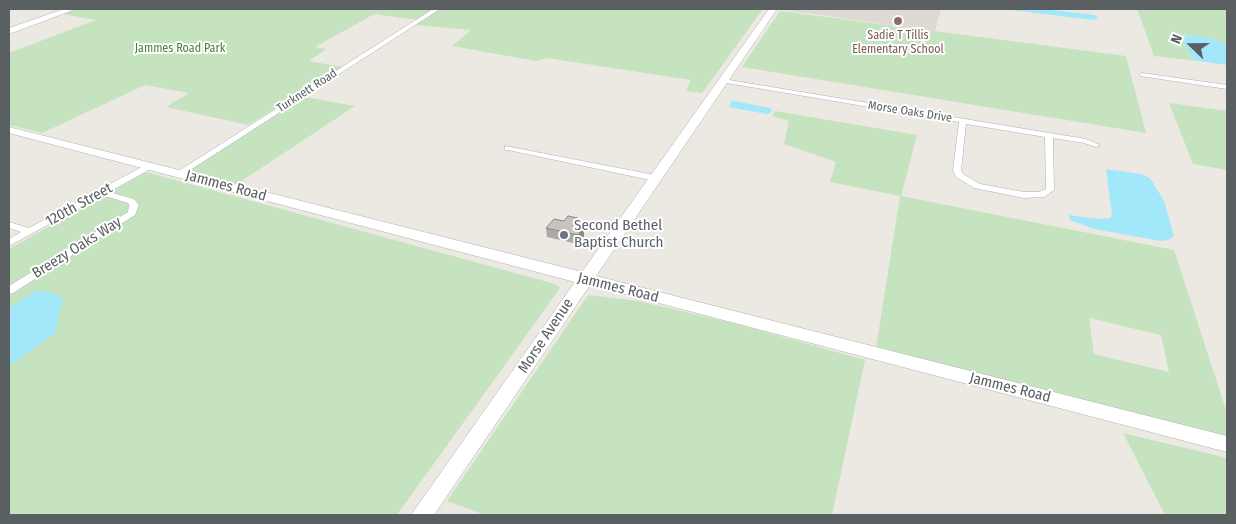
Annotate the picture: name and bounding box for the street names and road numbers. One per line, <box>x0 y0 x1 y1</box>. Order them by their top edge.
street label: Turknett Road <box>274 66 340 116</box>
street label: Morse Oaks Drive <box>867 98 953 126</box>
street label: Jammes Road <box>184 167 268 205</box>
street label: 120th Street <box>42 179 116 231</box>
street label: Breezy Oaks Way <box>29 213 125 283</box>
street label: Jammes Road <box>576 269 660 307</box>
street label: Morse Avenue <box>514 295 578 377</box>
street label: Jammes Road <box>968 369 1052 407</box>

